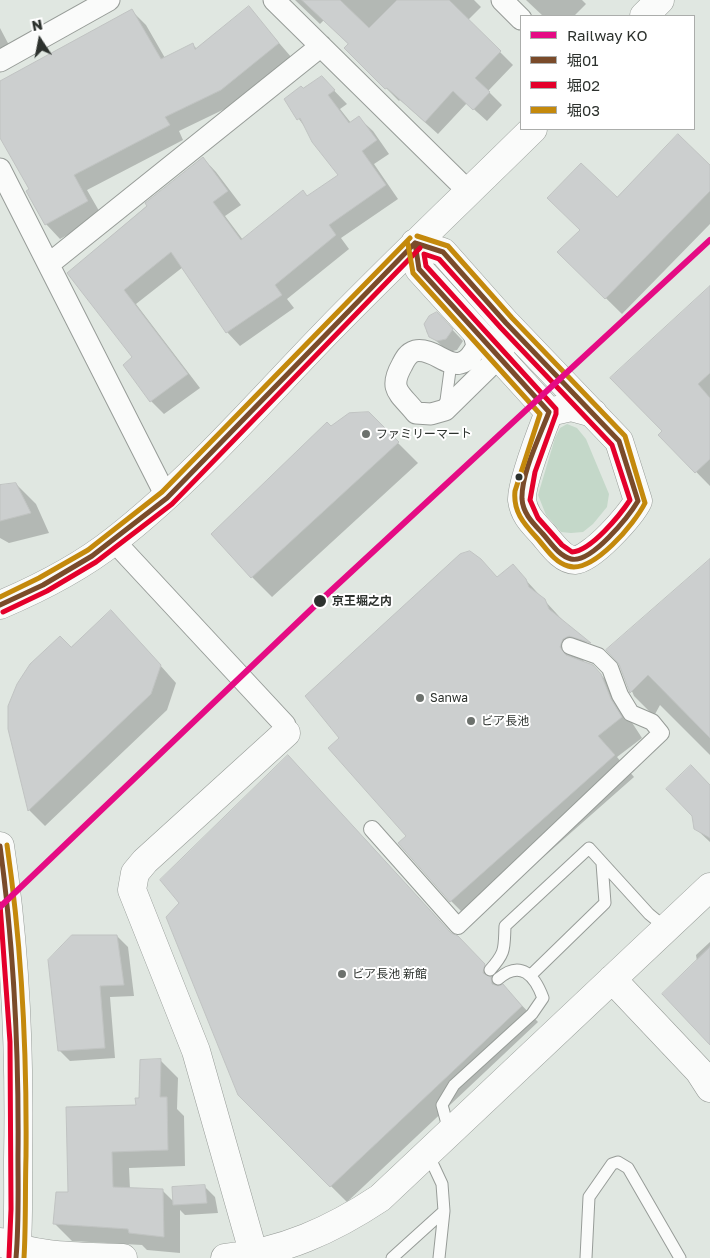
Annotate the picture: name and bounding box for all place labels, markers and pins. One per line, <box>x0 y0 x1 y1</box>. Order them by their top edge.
place label: ファミリーマート <box>376 427 472 441</box>
marker: ファミリーマート <box>360 428 372 440</box>
unlabelled marker <box>514 472 524 482</box>
marker: 京王堀之内 <box>312 593 328 609</box>
place label: 京王堀之内 <box>332 594 392 608</box>
place label: Sanwa <box>430 691 468 705</box>
marker: Sanwa <box>414 692 426 704</box>
place label: ビア長池 <box>481 714 529 728</box>
marker: ビア長池 <box>465 715 477 727</box>
place label: ビア長池 新館 <box>352 967 427 981</box>
marker: ビア長池 新館 <box>336 968 348 980</box>

